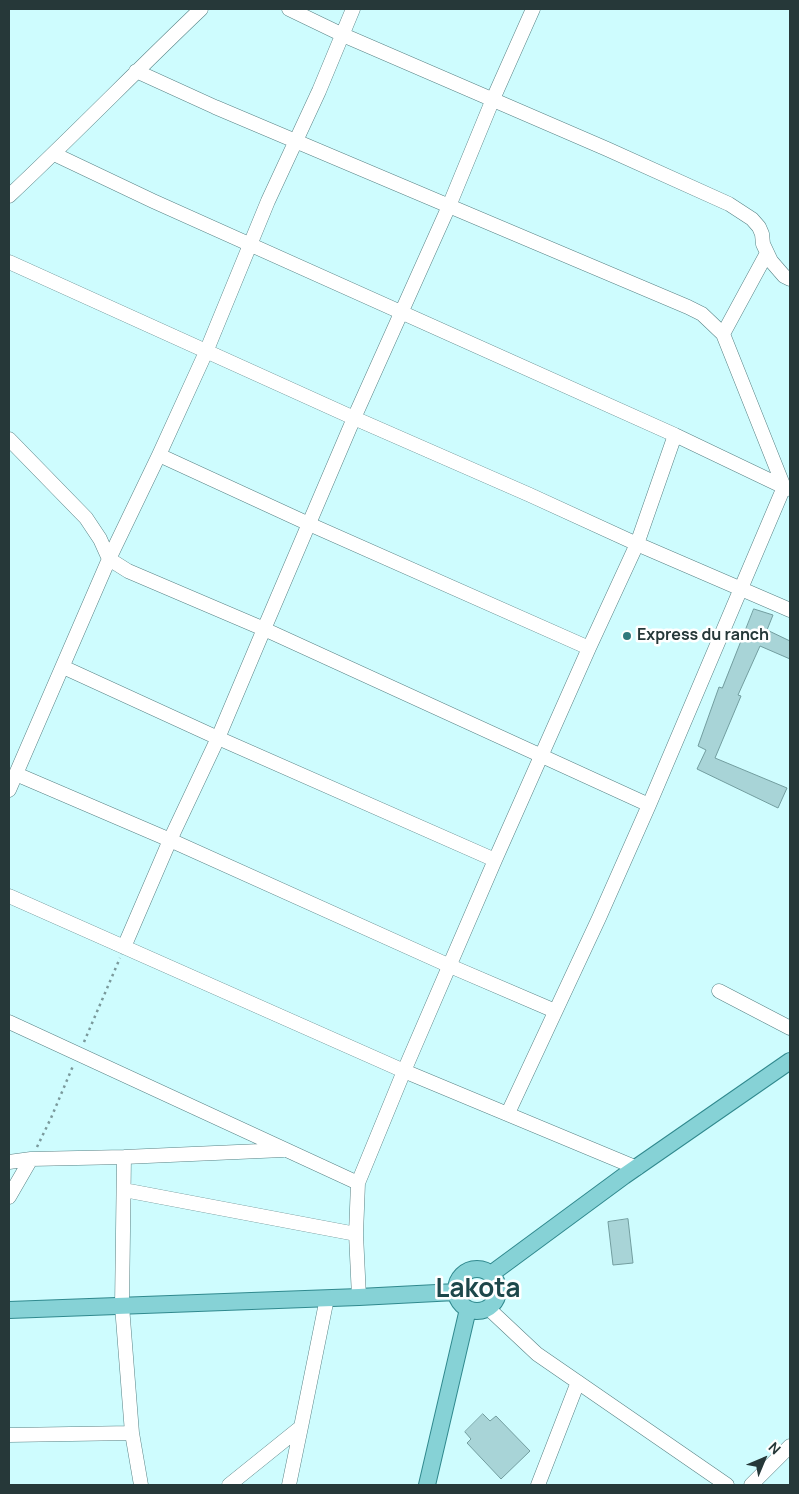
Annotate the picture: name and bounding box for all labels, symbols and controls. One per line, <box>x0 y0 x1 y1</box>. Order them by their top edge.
place label: Express du ranch <box>637 626 769 646</box>
marker: Express du ranch <box>621 630 633 642</box>
district label: Lakota <box>436 1274 520 1306</box>
north arrow <box>739 1434 789 1484</box>
text: N <box>765 1438 785 1458</box>

